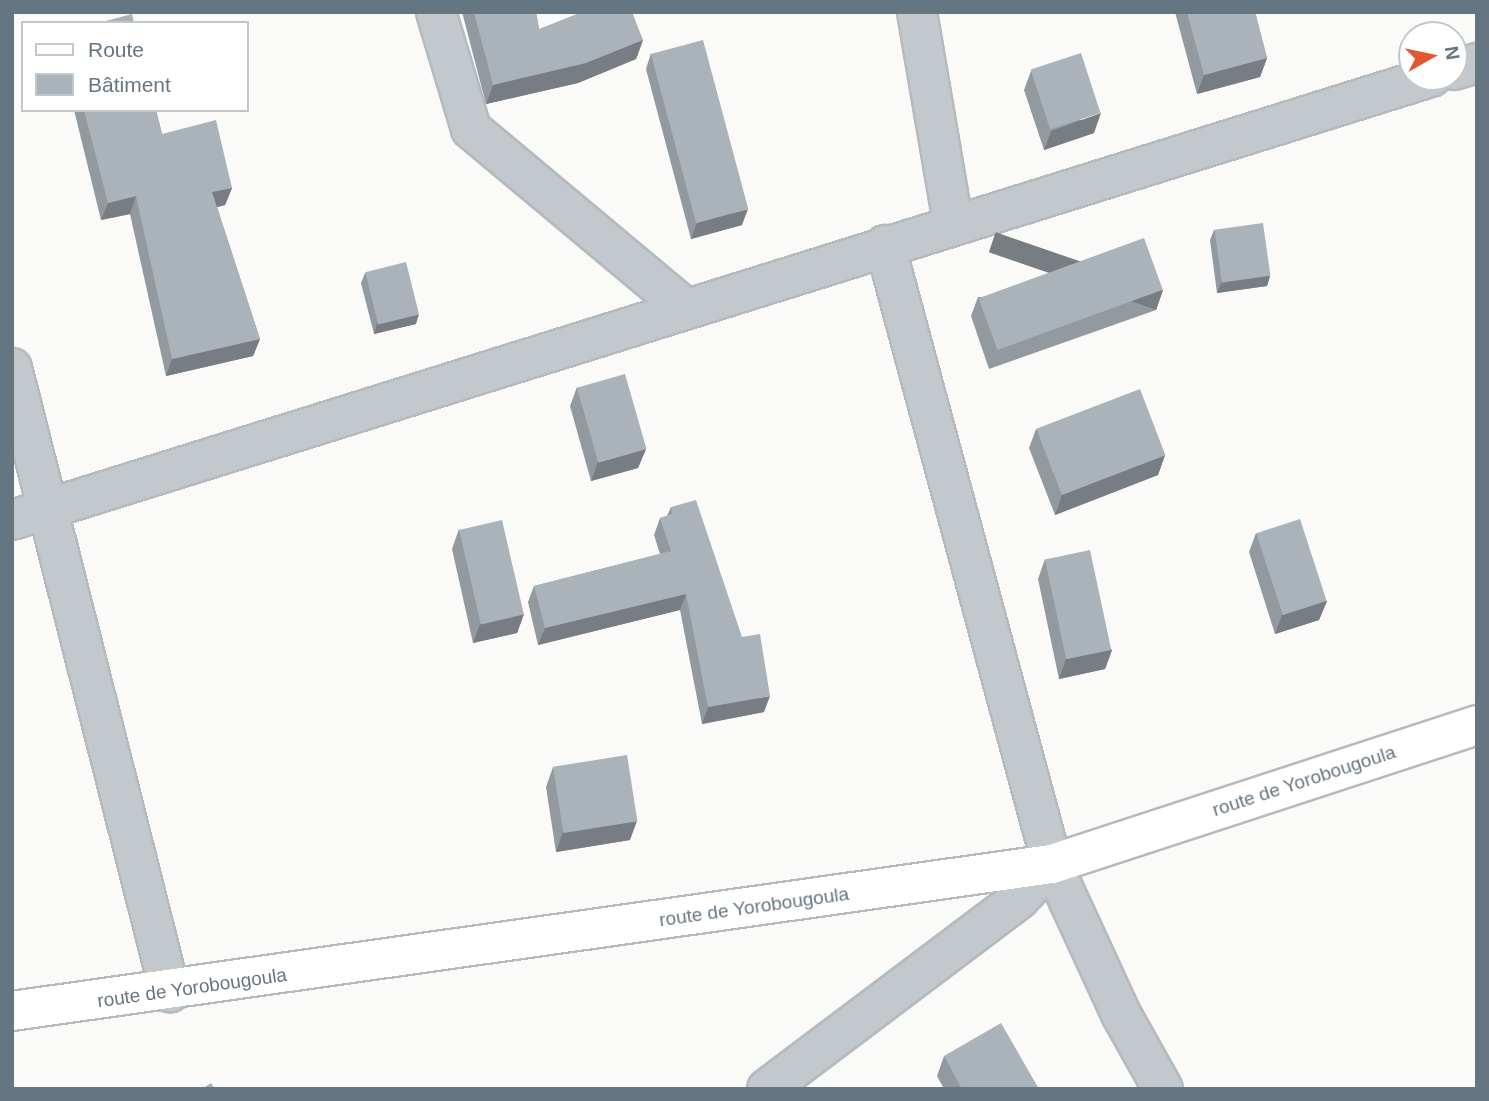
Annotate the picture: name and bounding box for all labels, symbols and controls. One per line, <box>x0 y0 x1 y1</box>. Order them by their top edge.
legend <box>21 21 248 112</box>
north arrow <box>1398 21 1468 91</box>
text: Route <box>88 38 144 61</box>
text: N <box>1441 45 1464 61</box>
text: Bâtiment <box>88 73 171 96</box>
street label: route de Yorobougoula <box>1209 741 1399 821</box>
street label: route de Yorobougoula <box>658 882 850 932</box>
street label: route de Yorobougoula <box>96 963 288 1013</box>

